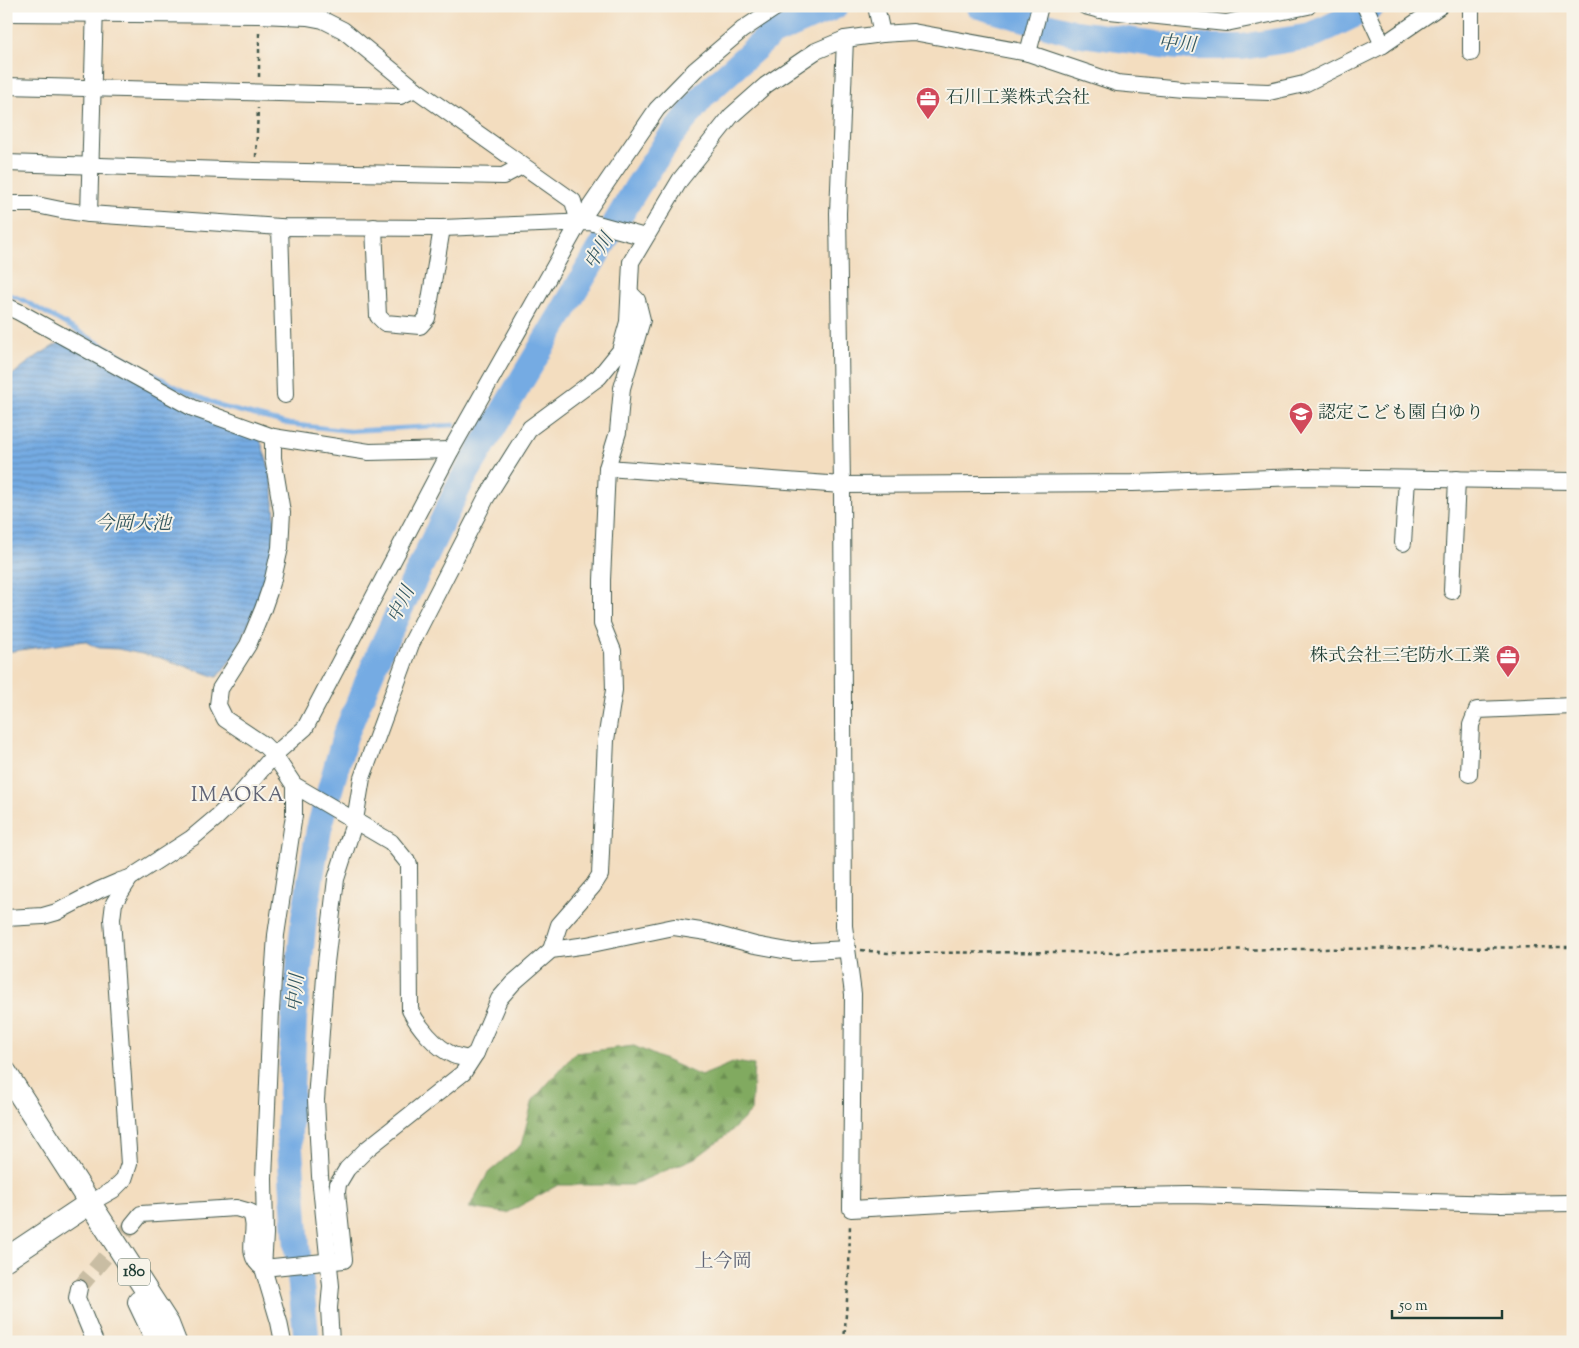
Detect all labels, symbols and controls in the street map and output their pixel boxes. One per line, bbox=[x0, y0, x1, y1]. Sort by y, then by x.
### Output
water label: 中川 bbox=[1157, 30, 1199, 60]
office icon: 石川工業株式会社 bbox=[915, 86, 941, 120]
place label: 石川工業株式会社 bbox=[946, 86, 1090, 112]
water label: 中川 bbox=[579, 227, 622, 275]
school or university icon: 認定こども園 白ゆり bbox=[1288, 401, 1314, 435]
place label: 認定こども園 白ゆり bbox=[1318, 401, 1484, 427]
water label: 今岡大池 bbox=[95, 511, 173, 538]
water label: 中川 bbox=[382, 580, 423, 628]
place label: 株式会社三宅防水工業 bbox=[1310, 644, 1490, 670]
office icon: 株式会社三宅防水工業 bbox=[1495, 644, 1521, 678]
district label: IMAOKA bbox=[191, 782, 285, 811]
water label: 中川 bbox=[282, 971, 312, 1013]
district label: 上今岡 bbox=[694, 1249, 752, 1276]
road number: 180 bbox=[118, 1258, 150, 1286]
scale bar bbox=[1392, 1288, 1502, 1320]
text: 50 m bbox=[1398, 1296, 1428, 1317]

